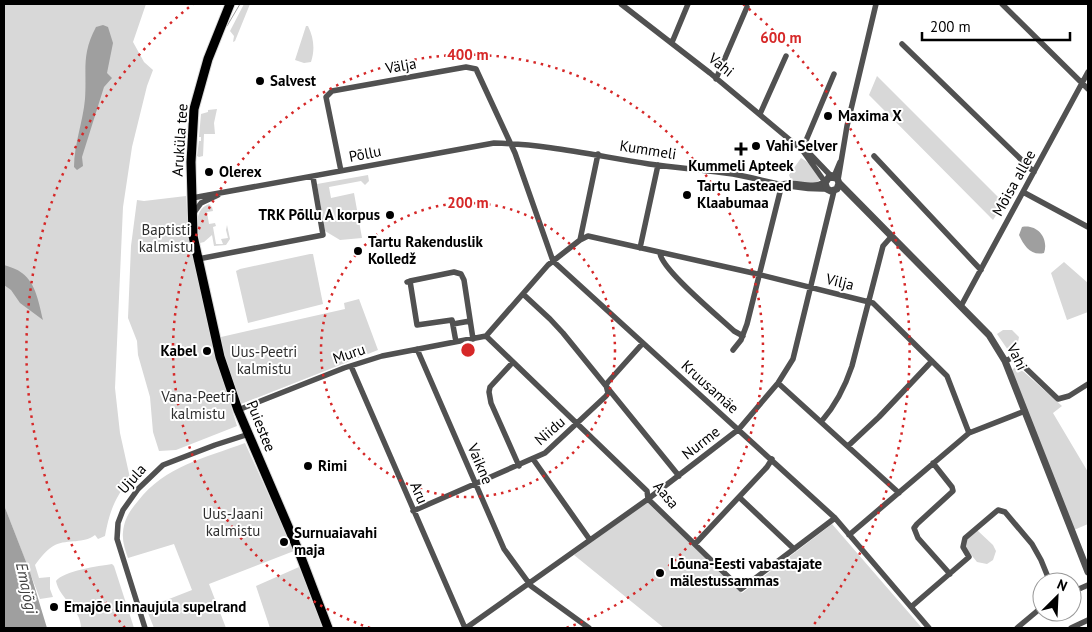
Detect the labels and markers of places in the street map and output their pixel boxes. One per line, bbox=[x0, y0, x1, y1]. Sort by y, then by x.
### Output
place label: Salvest bbox=[270, 71, 317, 90]
marker: Salvest bbox=[254, 75, 266, 87]
place label: Maxima X bbox=[838, 106, 902, 125]
marker: Maxima X bbox=[822, 110, 834, 122]
place label: Vahi Selver bbox=[765, 136, 838, 155]
marker: Vahi Selver bbox=[750, 140, 762, 152]
marker: Kummeli Apteek bbox=[735, 143, 747, 155]
place label: Kummeli Apteek bbox=[688, 156, 794, 175]
place label: Olerex bbox=[219, 162, 262, 181]
marker: Olerex bbox=[203, 166, 215, 178]
place label: Tartu Lasteaed Klaabumaa bbox=[697, 176, 792, 212]
marker: Tartu Lasteaed Klaabumaa bbox=[681, 189, 693, 201]
place label: TRK Põllu A korpus bbox=[258, 205, 380, 224]
marker: TRK Põllu A korpus bbox=[384, 209, 396, 221]
place label: Tartu Rakenduslik Kolledž bbox=[368, 232, 484, 268]
marker: Tartu Rakenduslik Kolledž bbox=[352, 245, 364, 257]
place label: Kabel bbox=[160, 341, 198, 360]
centre of rings bbox=[459, 341, 477, 359]
marker: Kabel bbox=[201, 345, 213, 357]
place label: Rimi bbox=[318, 456, 347, 475]
marker: Rimi bbox=[302, 460, 314, 472]
place label: Surnuaiavahi maja bbox=[294, 523, 377, 559]
marker: Surnuaiavahi maja bbox=[278, 536, 290, 548]
place label: Lõuna-Eesti vabastajate mälestussammas bbox=[670, 554, 823, 590]
marker: Lõuna-Eesti vabastajate mälestussammas bbox=[654, 567, 666, 579]
place label: Emajõe linnaujula supelrand bbox=[64, 597, 246, 616]
marker: Emajõe linnaujula supelrand bbox=[48, 601, 60, 613]

